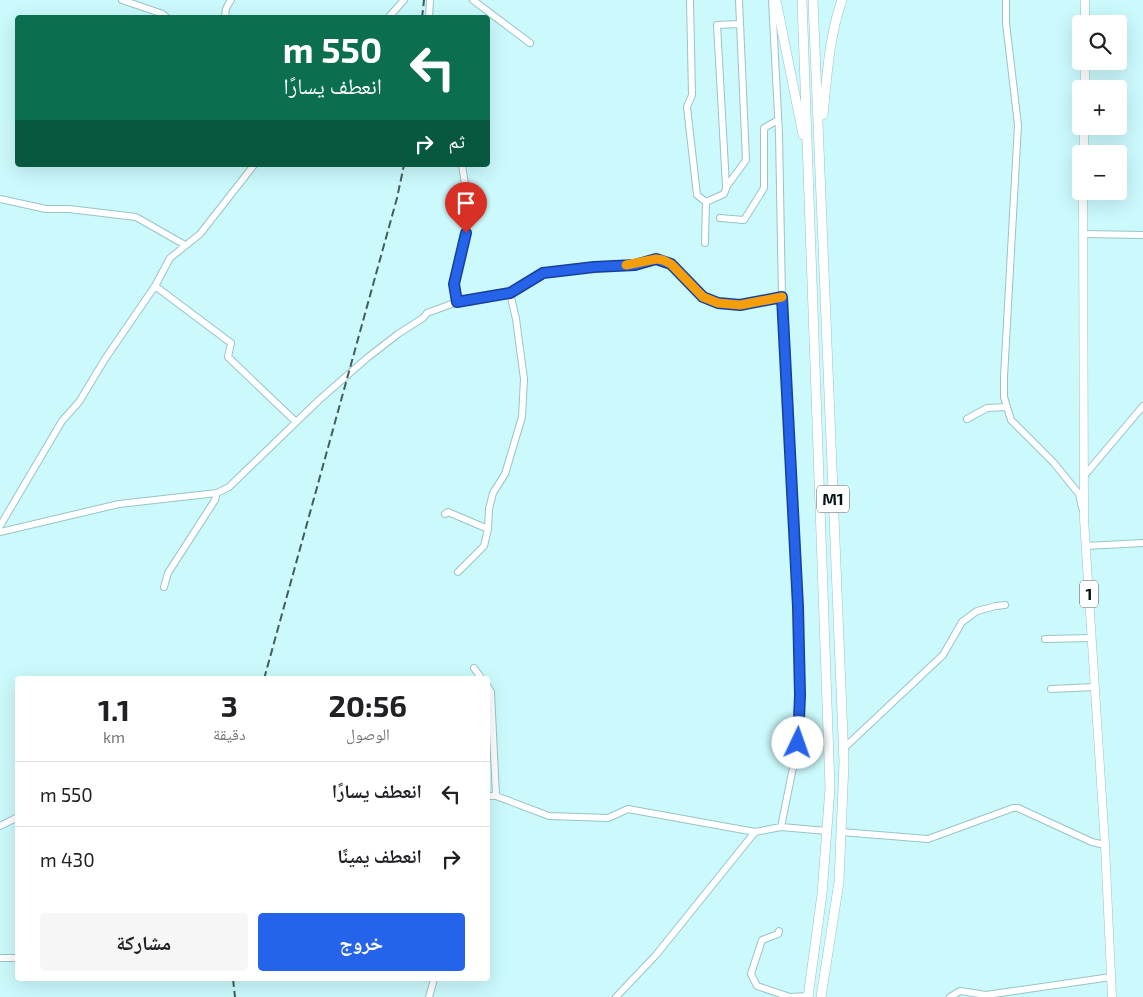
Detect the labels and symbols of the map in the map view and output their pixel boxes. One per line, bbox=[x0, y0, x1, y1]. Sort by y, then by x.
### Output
pin bbox=[445, 182, 487, 233]
road number: M1 bbox=[817, 486, 849, 512]
road number: 1 bbox=[1080, 580, 1098, 608]
position arrow bbox=[771, 716, 823, 768]

